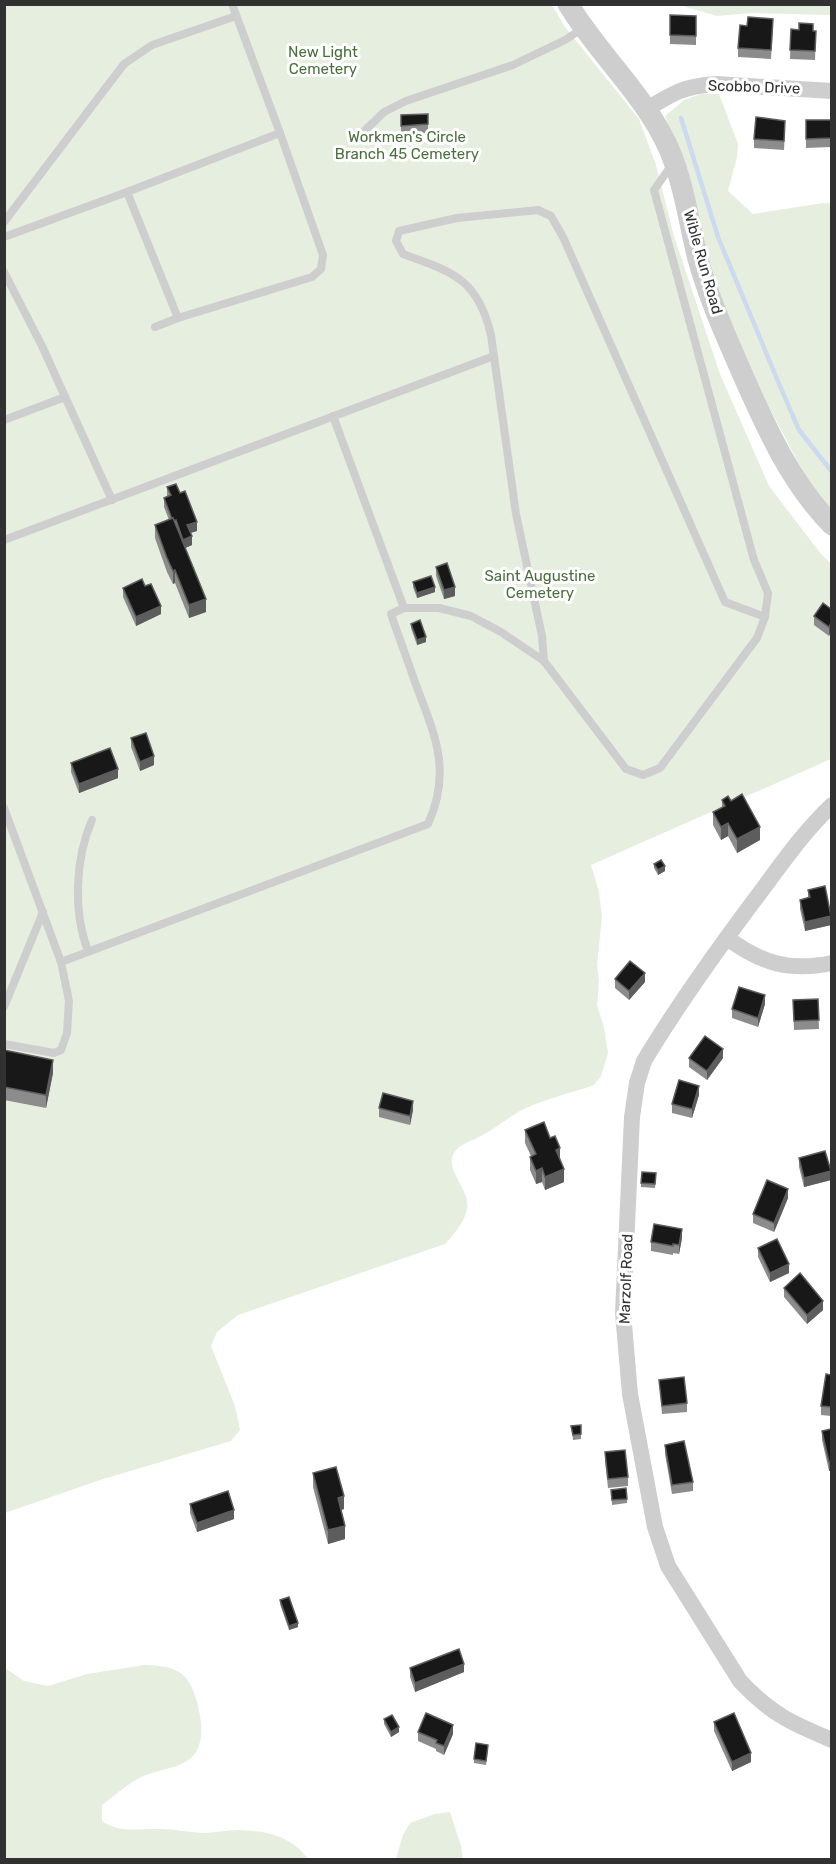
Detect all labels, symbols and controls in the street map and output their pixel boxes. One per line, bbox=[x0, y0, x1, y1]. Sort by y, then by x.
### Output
park label: New Light Cemetery bbox=[288, 43, 358, 78]
street label: Scobbo Drive bbox=[707, 76, 801, 98]
park label: Workmen's Circle Branch 45 Cemetery bbox=[335, 128, 479, 163]
street label: Wible Run Road bbox=[680, 208, 726, 316]
park label: Saint Augustine Cemetery bbox=[485, 567, 595, 602]
street label: Marzolf Road bbox=[615, 1234, 637, 1324]

